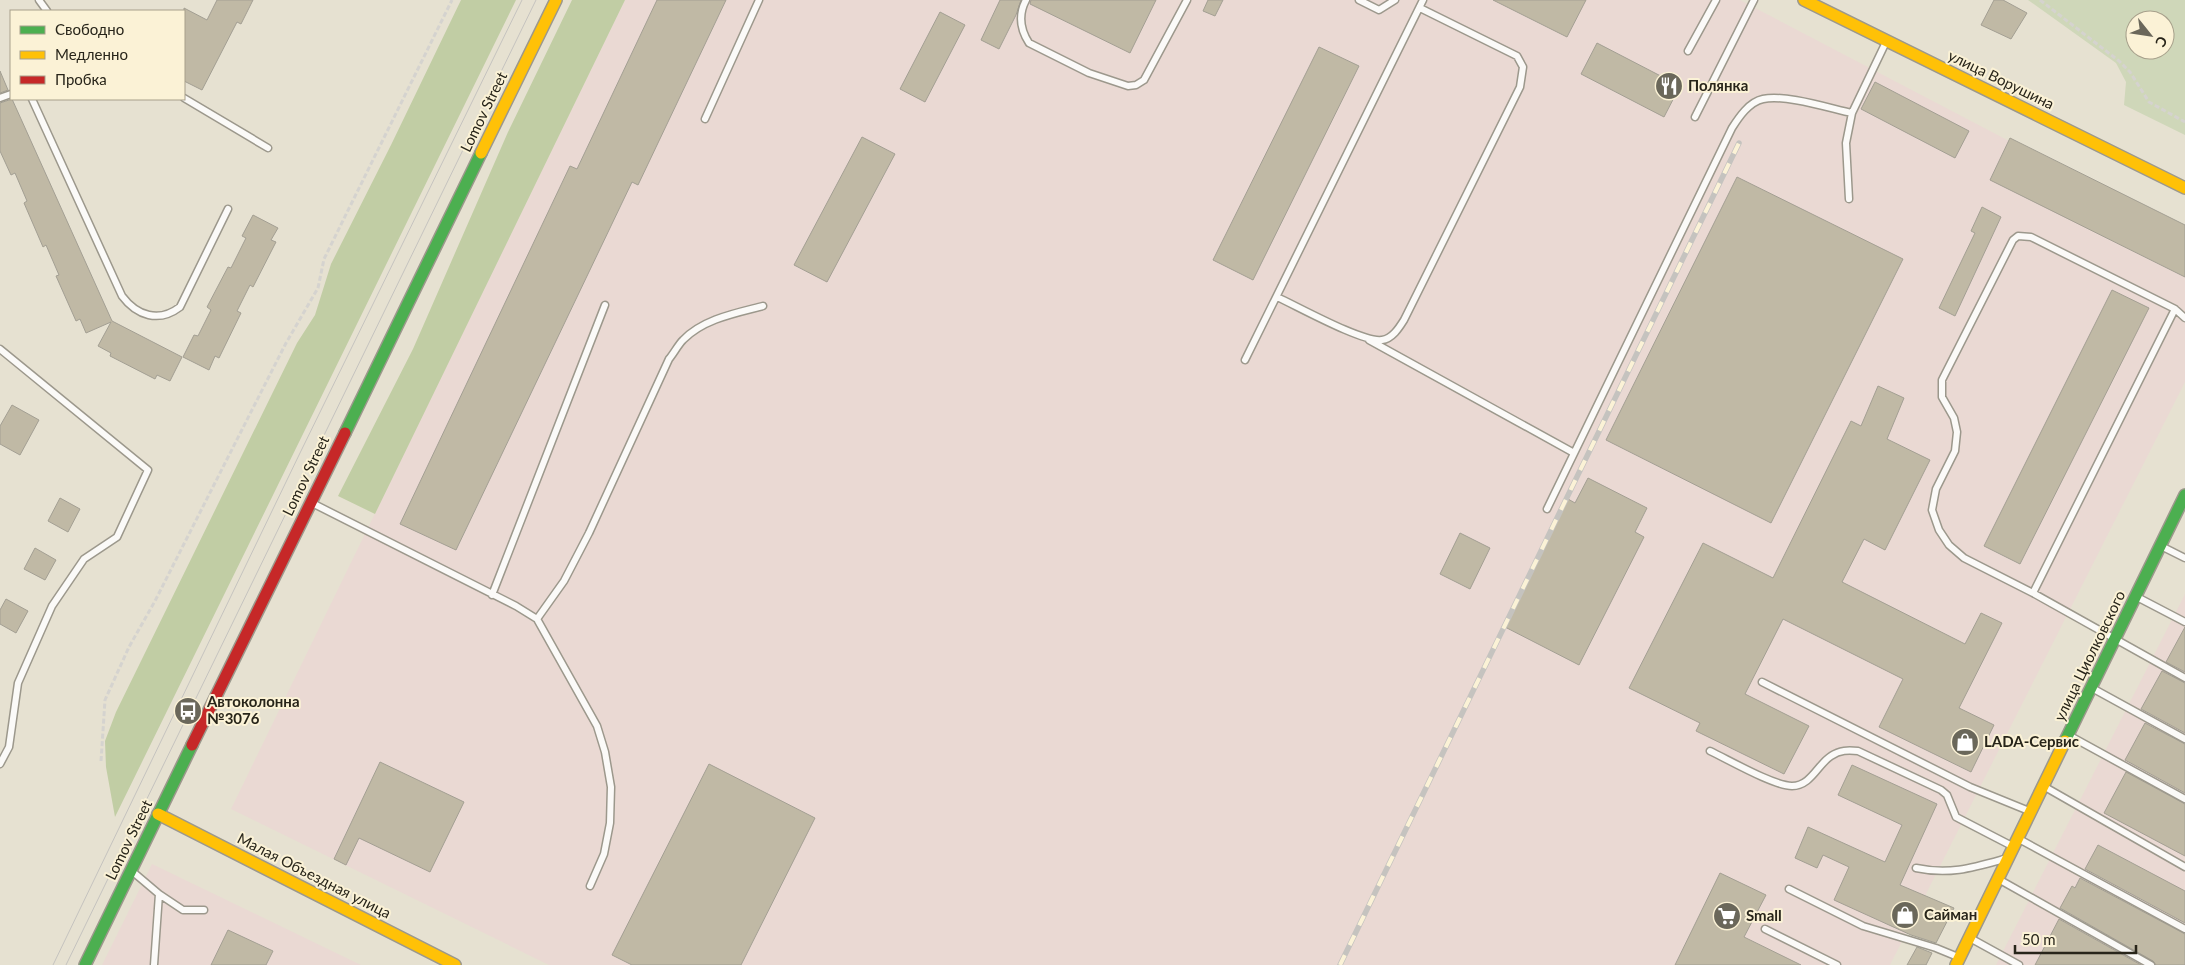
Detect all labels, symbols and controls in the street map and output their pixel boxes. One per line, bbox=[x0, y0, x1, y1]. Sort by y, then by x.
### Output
legend bbox=[10, 10, 185, 100]
north arrow bbox=[2125, 10, 2175, 60]
text: Свободно bbox=[55, 20, 124, 38]
text: С bbox=[2152, 33, 2171, 51]
text: Медленно bbox=[55, 45, 128, 63]
street label: улица Ворушина bbox=[1945, 46, 2057, 113]
street label: Lomov Street bbox=[456, 68, 511, 155]
text: Пробка bbox=[55, 70, 107, 88]
restaurant icon: Полянка bbox=[1654, 71, 1684, 101]
place label: Полянка bbox=[1688, 76, 1748, 94]
street label: Lomov Street bbox=[278, 432, 333, 519]
street label: улица Циолковского bbox=[2050, 587, 2129, 724]
place label: Автоколонна №3076 bbox=[206, 692, 300, 727]
bus stop icon: Автоколонна №3076 bbox=[173, 696, 203, 726]
shop icon: LADA-Сервис bbox=[1950, 727, 1980, 757]
place label: LADA-Сервис bbox=[1984, 732, 2079, 750]
street label: Lomov Street bbox=[101, 796, 156, 883]
street label: Малая Объездная улица bbox=[235, 829, 394, 922]
shop icon: Сайман bbox=[1890, 900, 1920, 930]
supermarket icon: Small bbox=[1712, 901, 1742, 931]
place label: Сайман bbox=[1924, 905, 1977, 923]
place label: Small bbox=[1746, 906, 1782, 924]
scale bar bbox=[2015, 922, 2136, 954]
text: 50 m bbox=[2022, 930, 2056, 948]

